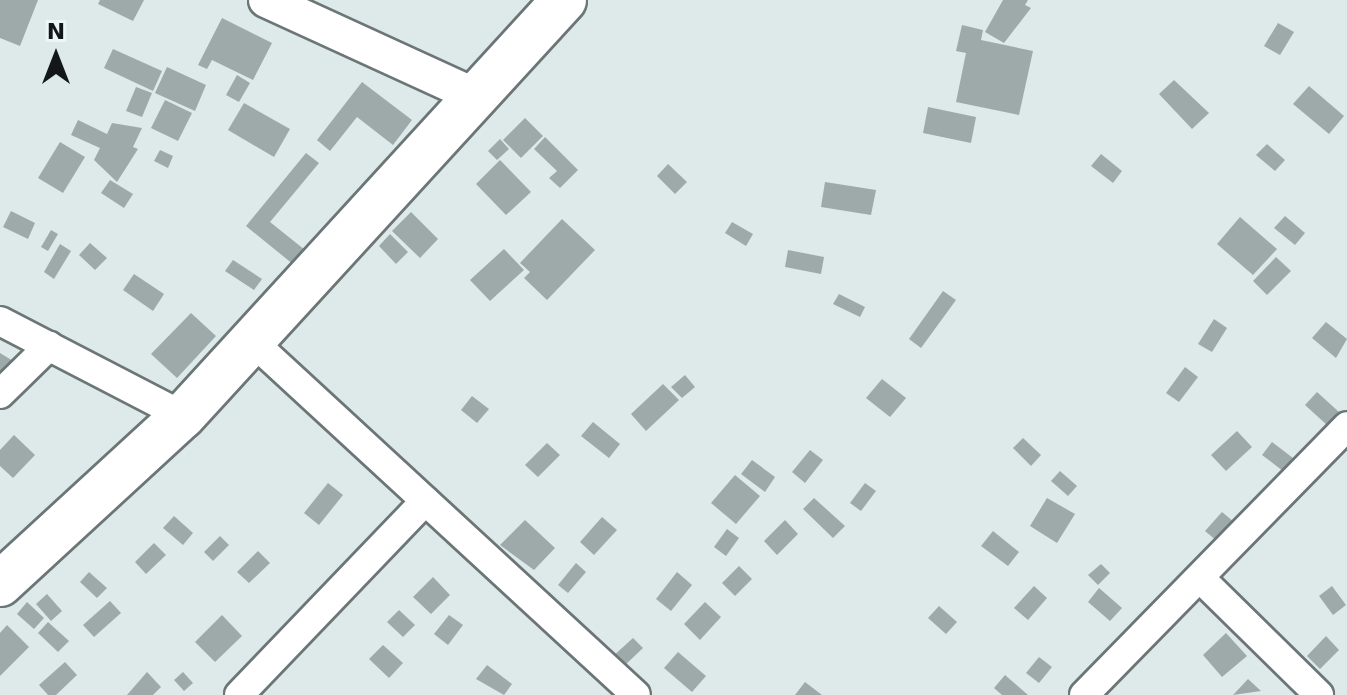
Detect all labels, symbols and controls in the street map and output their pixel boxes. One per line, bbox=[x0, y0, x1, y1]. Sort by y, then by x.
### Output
north arrow bbox=[16, 16, 96, 96]
text: N bbox=[47, 19, 65, 44]

